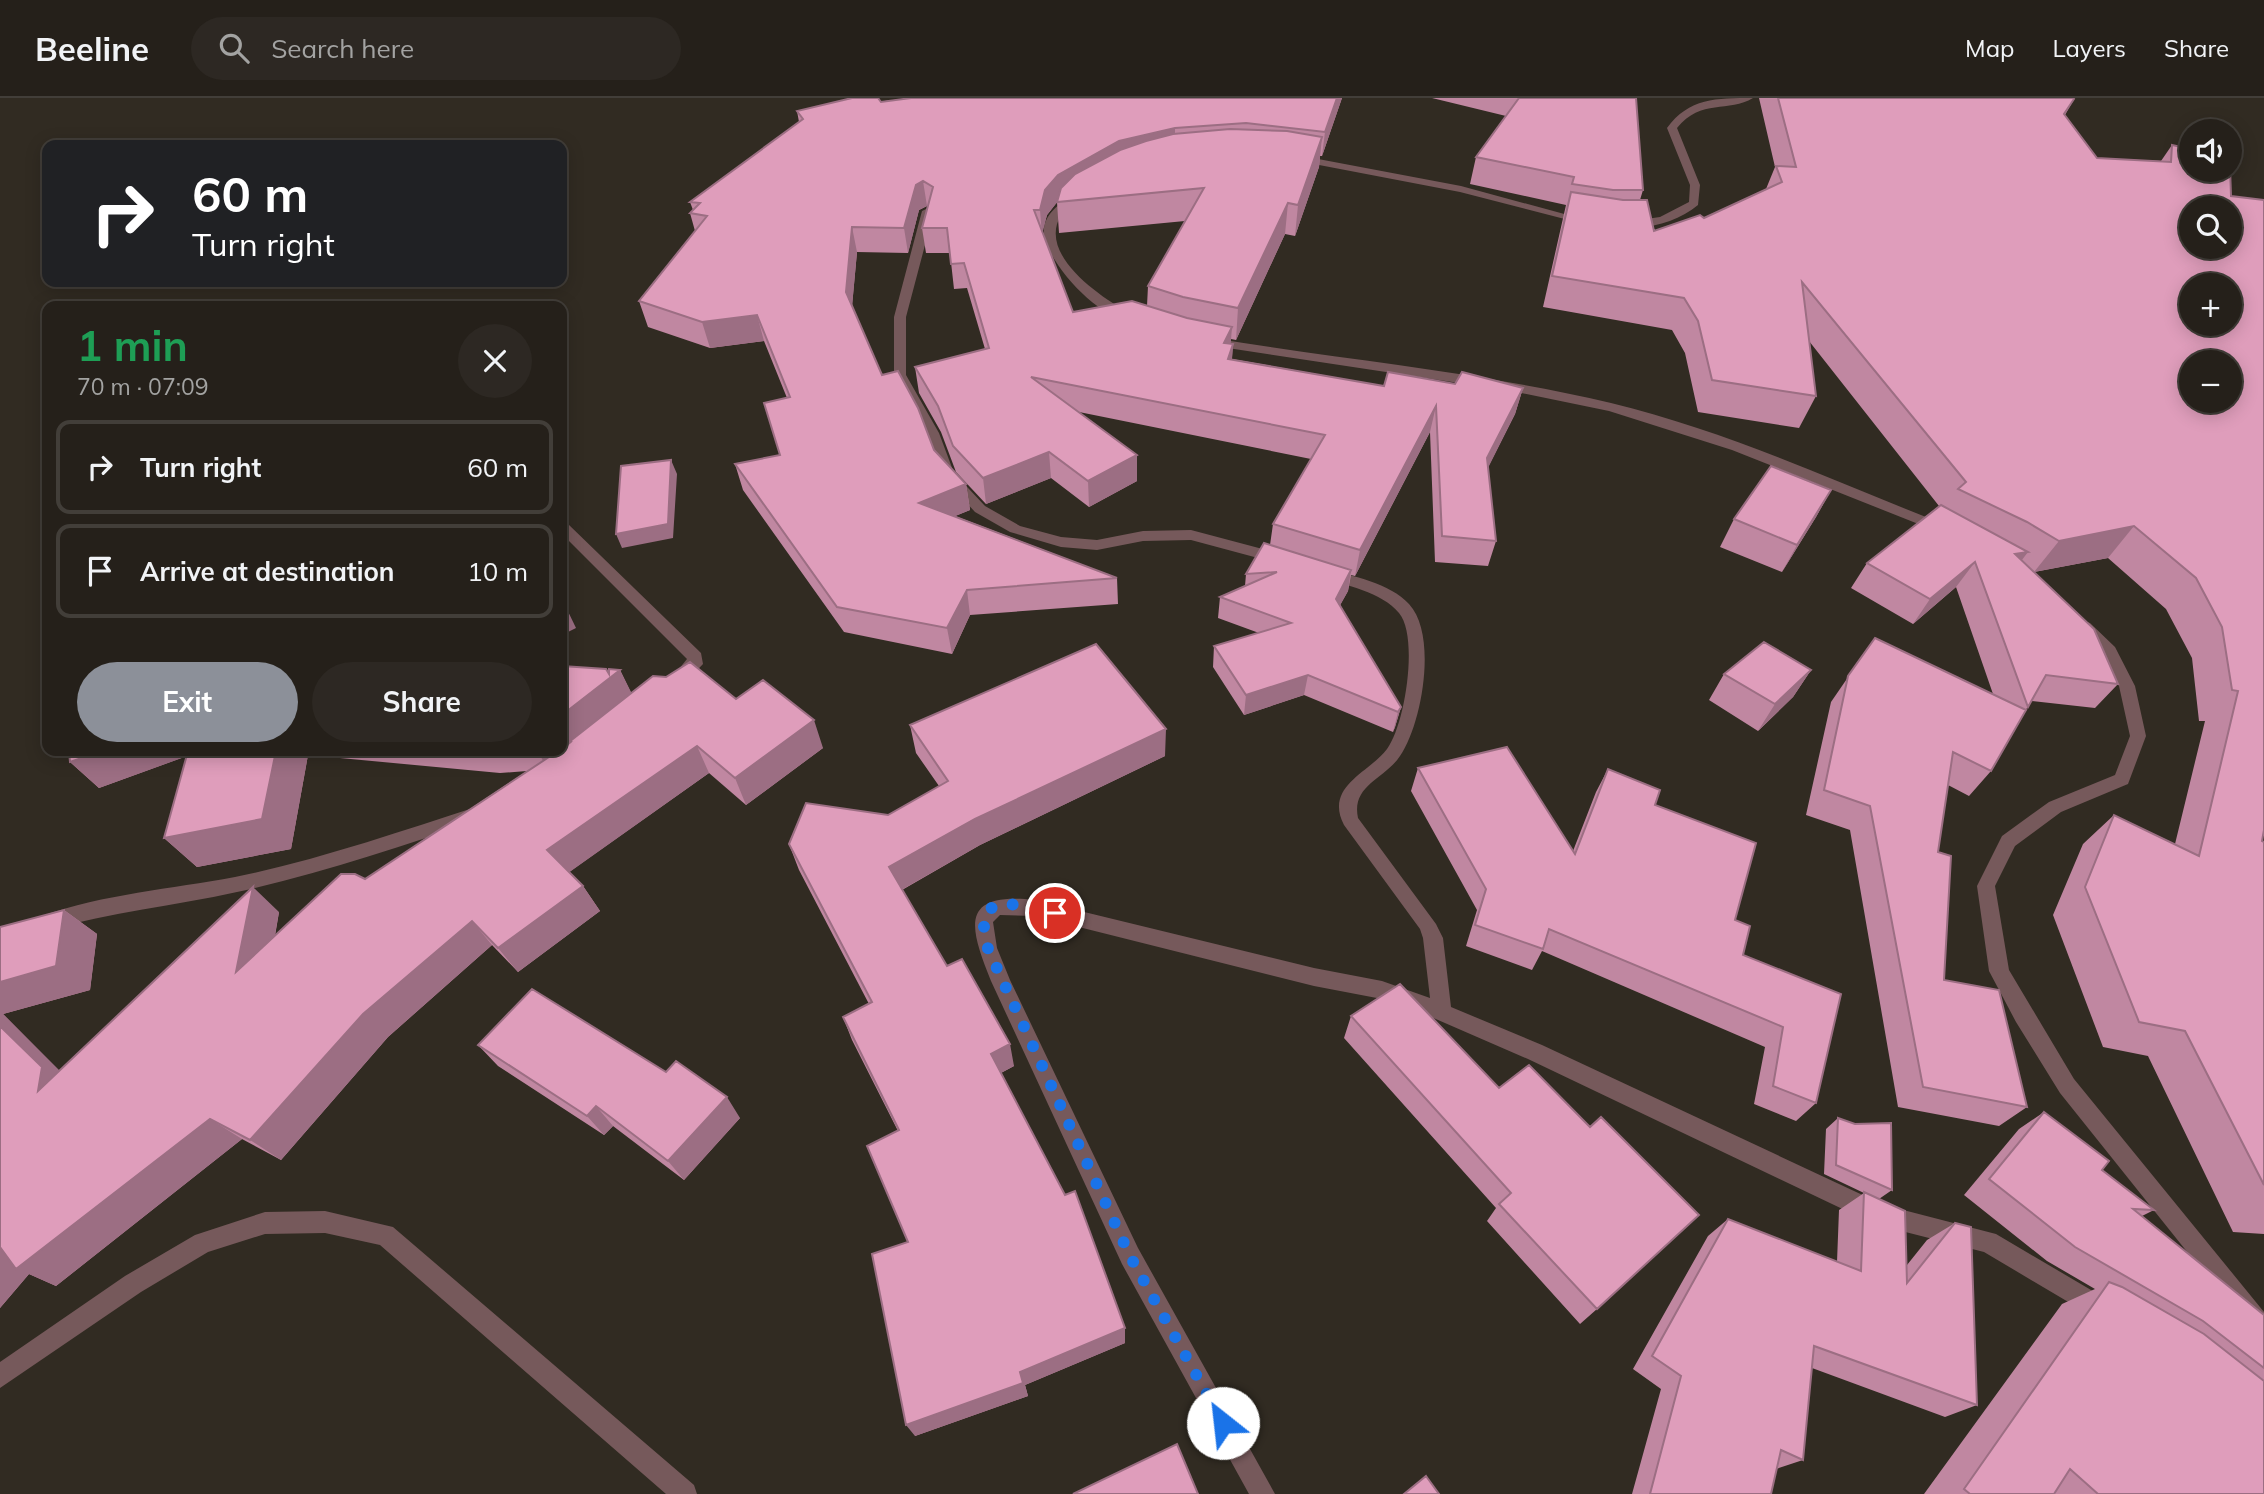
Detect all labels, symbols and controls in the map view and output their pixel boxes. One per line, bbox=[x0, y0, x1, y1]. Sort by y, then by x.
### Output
search box bbox=[191, 17, 681, 80]
text: Beeline bbox=[35, 28, 149, 69]
icon: search bbox=[215, 29, 253, 67]
text: Search here bbox=[271, 32, 414, 65]
text: Map bbox=[1965, 33, 2014, 63]
text: Layers bbox=[2052, 33, 2126, 63]
text: Share bbox=[2164, 33, 2229, 63]
map controls bbox=[2179, 119, 2242, 413]
button: sound bbox=[2179, 119, 2242, 182]
text: 60 m bbox=[192, 163, 308, 224]
icon: right bbox=[77, 168, 168, 259]
button: search bbox=[2179, 196, 2242, 259]
text: Turn right bbox=[192, 224, 335, 264]
button: + bbox=[2179, 273, 2242, 336]
text: 1 min bbox=[77, 319, 188, 372]
button: close bbox=[458, 324, 532, 398]
button: − bbox=[2179, 350, 2242, 413]
text: 70 m · 07:09 bbox=[77, 372, 209, 401]
icon: right bbox=[81, 448, 119, 486]
text: Turn right bbox=[140, 451, 261, 484]
text: 60 m bbox=[467, 451, 528, 484]
icon: arrive bbox=[81, 552, 119, 590]
text: Arrive at destination bbox=[140, 555, 395, 588]
text: 10 m bbox=[467, 555, 528, 588]
button: Exit bbox=[77, 662, 298, 742]
button: Share bbox=[312, 662, 532, 742]
pin bbox=[1025, 883, 1085, 943]
icon: arrive bbox=[1036, 894, 1074, 932]
position arrow bbox=[1186, 1386, 1260, 1460]

